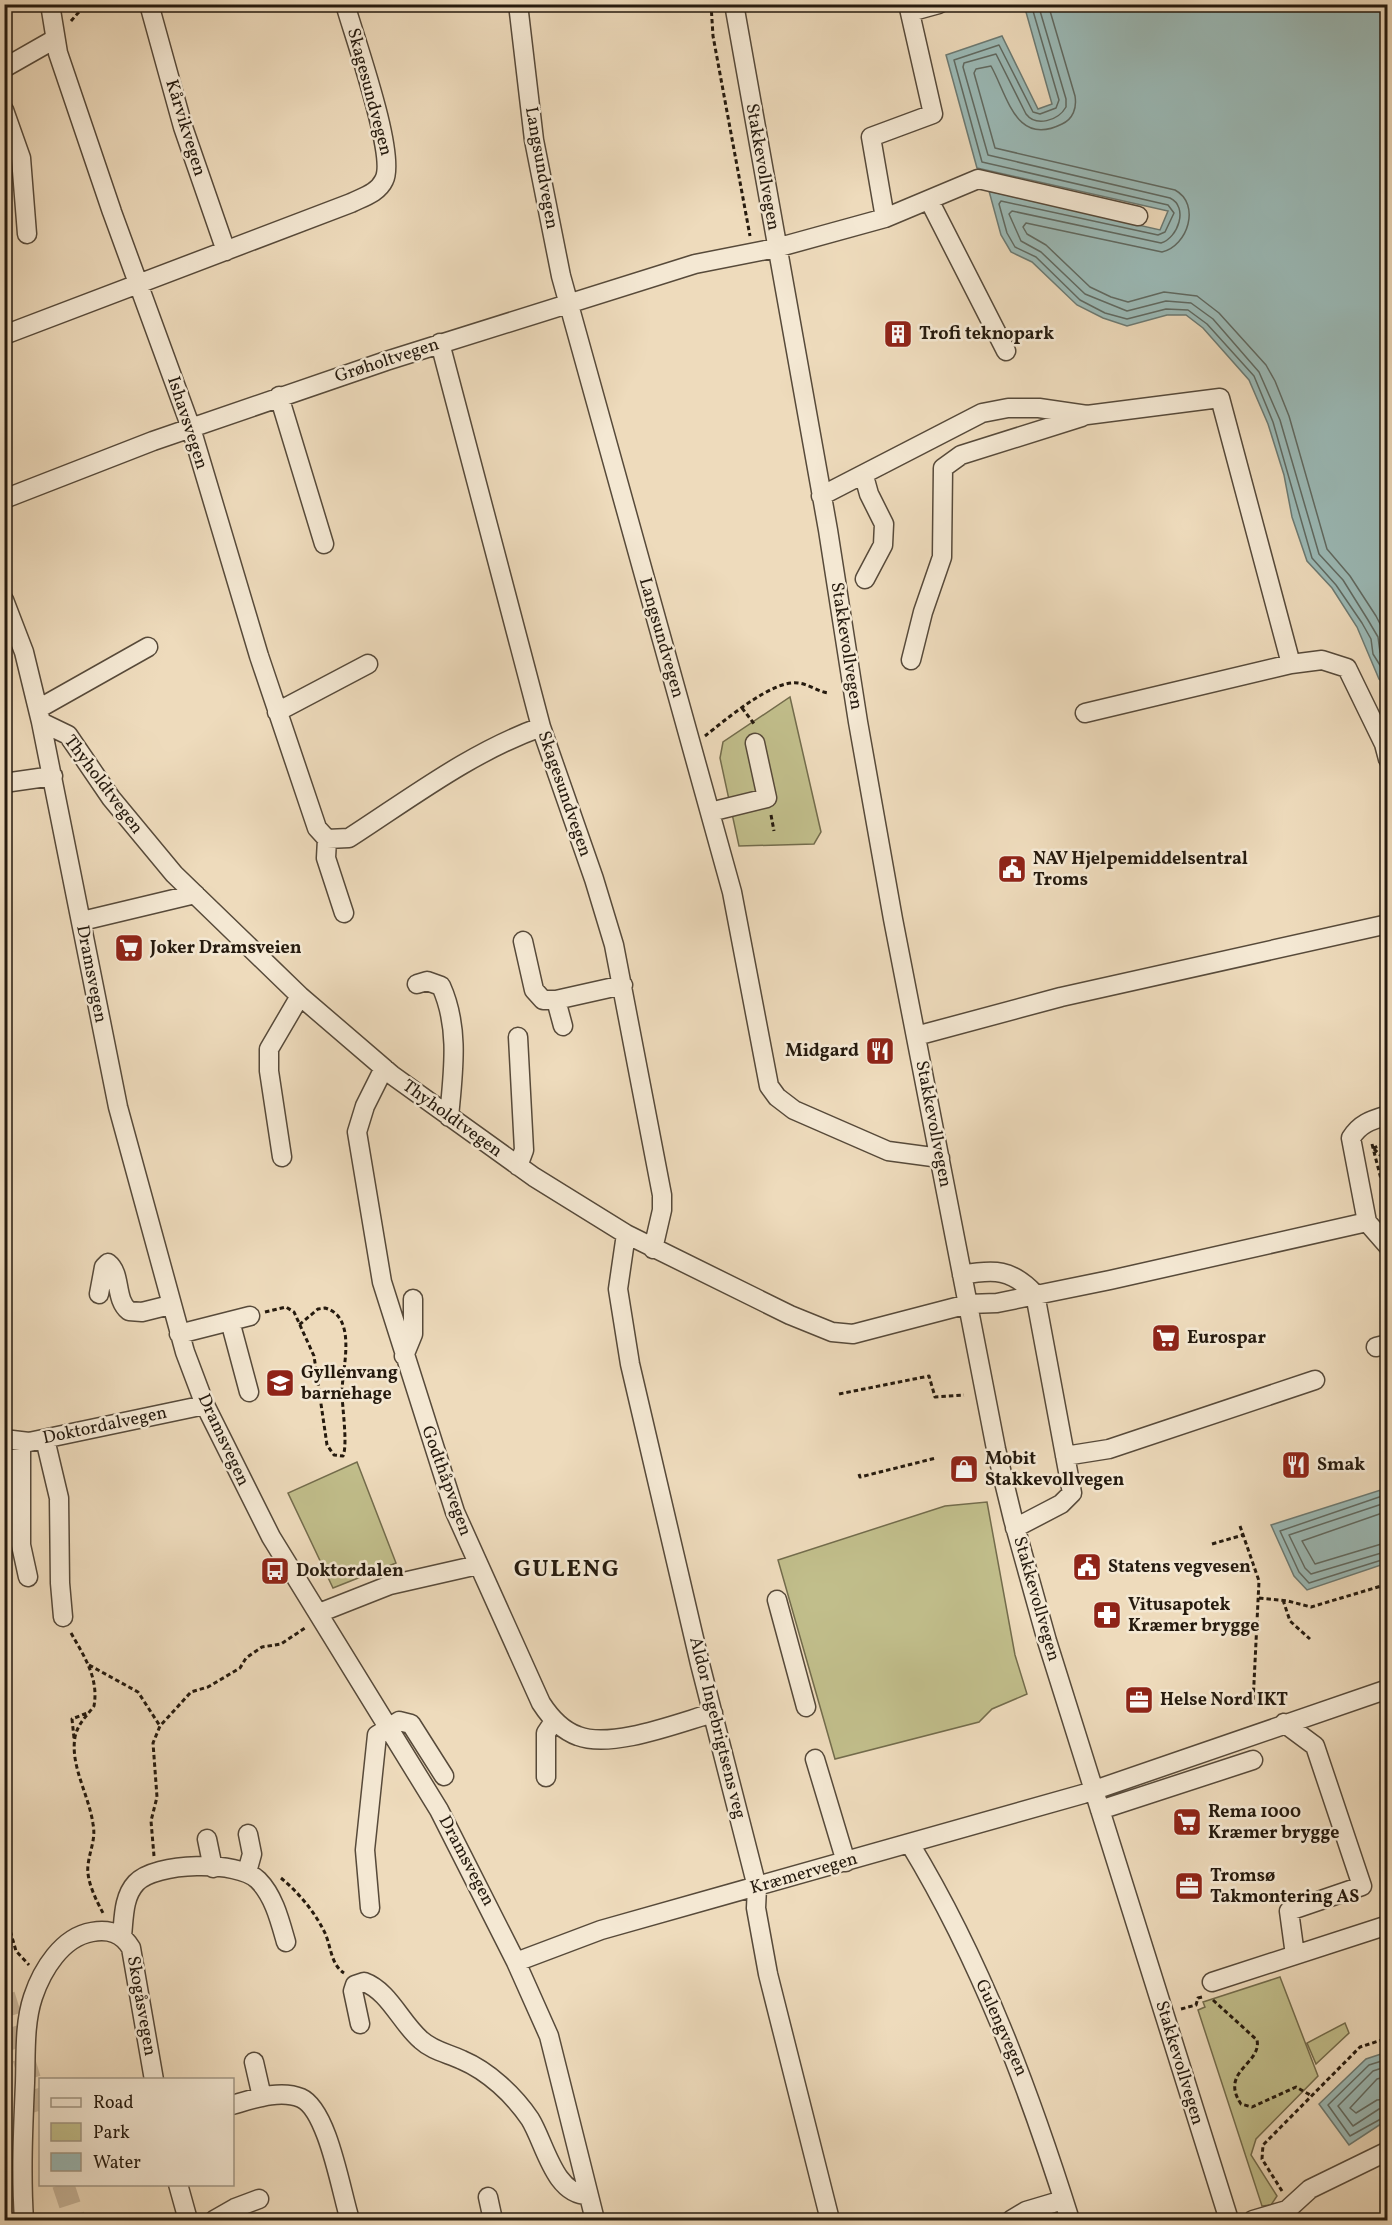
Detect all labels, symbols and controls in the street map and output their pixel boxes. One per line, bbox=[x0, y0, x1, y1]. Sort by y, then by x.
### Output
street label: Skagesundvegen bbox=[340, 25, 398, 159]
street label: Kårvikvegen bbox=[158, 77, 212, 180]
street label: Stakkevollvegen bbox=[739, 101, 786, 233]
street label: Langsundvegen bbox=[518, 105, 564, 232]
building icon: Trofi teknopark bbox=[882, 318, 914, 350]
place label: Trofi teknopark bbox=[919, 322, 1054, 347]
street label: Grøholtvegen bbox=[332, 332, 443, 390]
street label: Ishavsvegen bbox=[160, 373, 214, 473]
street label: Langsundvegen bbox=[632, 575, 690, 701]
street label: Stakkevollvegen bbox=[824, 580, 868, 712]
street label: Skagesundvegen bbox=[531, 728, 597, 860]
street label: Thyholdtvegen bbox=[57, 730, 149, 840]
place label: NAV Hjelpemiddelsentral Troms bbox=[1033, 847, 1248, 893]
public building icon: NAV Hjelpemiddelsentral Troms bbox=[996, 853, 1028, 885]
street label: Dramsvegen bbox=[69, 923, 113, 1025]
supermarket icon: Joker Dramsveien bbox=[113, 932, 145, 964]
place label: Joker Dramsveien bbox=[149, 936, 302, 961]
restaurant icon: Midgard bbox=[864, 1035, 896, 1067]
place label: Midgard bbox=[785, 1039, 859, 1064]
street label: Stakkevollvegen bbox=[908, 1058, 958, 1190]
street label: Thyholdtvegen bbox=[397, 1074, 507, 1164]
supermarket icon: Eurospar bbox=[1150, 1322, 1182, 1354]
place label: Eurospar bbox=[1187, 1326, 1266, 1351]
place label: Gyllenvang barnehage bbox=[301, 1361, 398, 1407]
school or university icon: Gyllenvang barnehage bbox=[264, 1367, 296, 1399]
street label: Dramsvegen bbox=[191, 1390, 255, 1490]
street label: Doktordalvegen bbox=[41, 1401, 170, 1451]
street label: Godthåpvegen bbox=[415, 1423, 478, 1540]
place label: Mobit Stakkevollvegen bbox=[985, 1447, 1124, 1493]
restaurant icon: Smak bbox=[1280, 1449, 1312, 1481]
shop icon: Mobit Stakkevollvegen bbox=[948, 1453, 980, 1485]
place label: Smak bbox=[1317, 1453, 1365, 1478]
street label: Stakkevollvegen bbox=[1006, 1534, 1066, 1665]
public building icon: Statens vegvesen bbox=[1071, 1551, 1103, 1583]
district label: GULENG bbox=[514, 1553, 620, 1587]
bus stop icon: Doktordalen bbox=[259, 1555, 291, 1587]
place label: Statens vegvesen bbox=[1108, 1555, 1251, 1580]
place label: Doktordalen bbox=[296, 1559, 404, 1584]
place label: Vitusapotek Kræmer brygge bbox=[1128, 1593, 1259, 1639]
pharmacy icon: Vitusapotek Kræmer brygge bbox=[1091, 1599, 1123, 1631]
street label: Aldor Ingebrigtsens veg bbox=[682, 1634, 752, 1822]
office icon: Helse Nord IKT bbox=[1123, 1684, 1155, 1716]
place label: Helse Nord IKT bbox=[1160, 1688, 1288, 1713]
place label: Rema 1000 Kræmer brygge bbox=[1208, 1800, 1339, 1846]
supermarket icon: Rema 1000 Kræmer brygge bbox=[1171, 1806, 1203, 1838]
street label: Dramsvegen bbox=[432, 1811, 500, 1911]
street label: Kræmervegen bbox=[747, 1847, 861, 1901]
place label: Tromsø Takmontering AS bbox=[1210, 1864, 1359, 1910]
office icon: Tromsø Takmontering AS bbox=[1173, 1870, 1205, 1902]
street label: Skogåsvegen bbox=[120, 1954, 162, 2058]
street label: Gulengvegen bbox=[969, 1976, 1034, 2081]
street label: Stakkevollvegen bbox=[1148, 1998, 1210, 2128]
legend bbox=[39, 2078, 234, 2186]
text: Road bbox=[93, 2091, 134, 2116]
text: Park bbox=[93, 2121, 130, 2146]
text: Water bbox=[93, 2151, 141, 2176]

